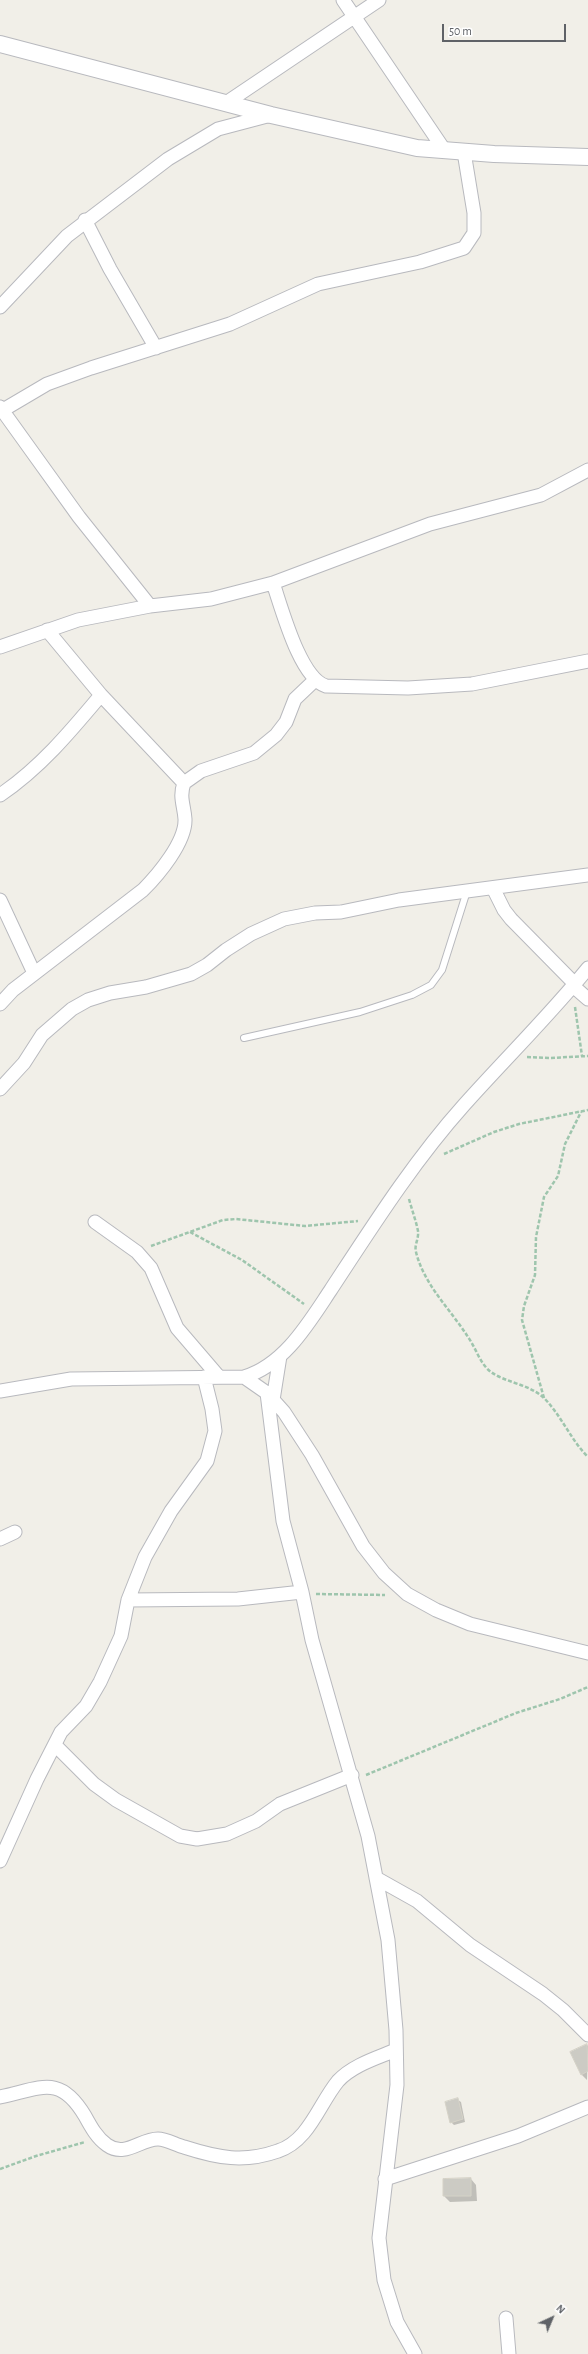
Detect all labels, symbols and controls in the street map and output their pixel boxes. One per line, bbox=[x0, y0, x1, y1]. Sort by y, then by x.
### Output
scale bar bbox=[444, 16, 568, 42]
text: 50 m bbox=[449, 25, 472, 37]
north arrow bbox=[532, 2298, 572, 2338]
text: N bbox=[554, 2302, 567, 2316]

